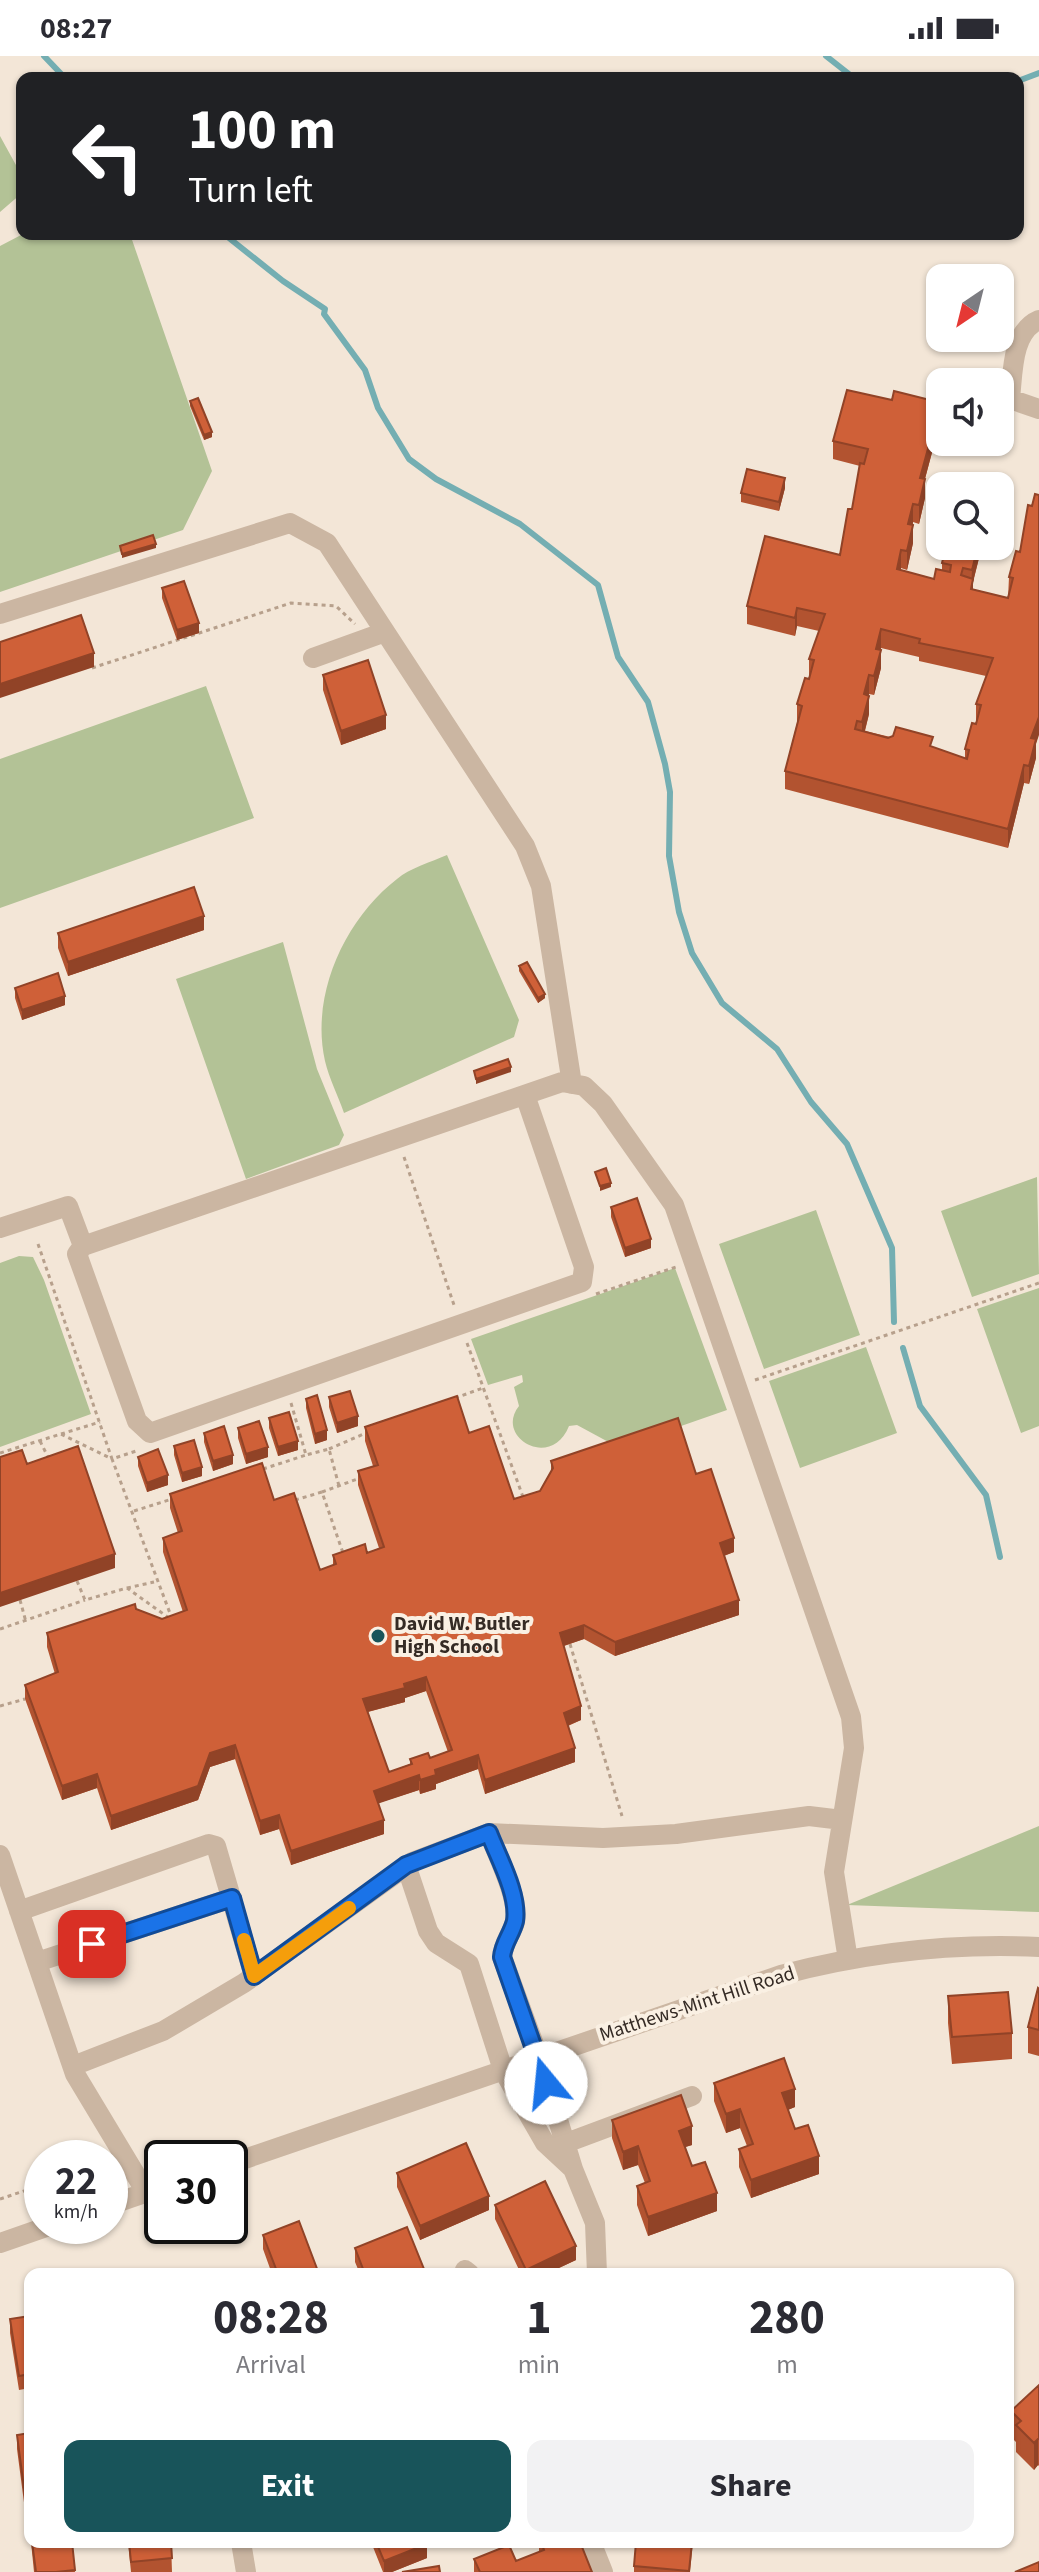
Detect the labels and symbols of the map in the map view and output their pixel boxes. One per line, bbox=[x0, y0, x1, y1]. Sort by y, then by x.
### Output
north arrow bbox=[926, 264, 1014, 352]
place label: David W. Butler High School bbox=[394, 1610, 529, 1661]
marker: David W. Butler High School bbox=[369, 1627, 387, 1645]
pin bbox=[58, 1910, 126, 1978]
street label: Matthews-Mint Hill Road bbox=[596, 1959, 798, 2049]
position arrow bbox=[504, 2041, 588, 2125]
speed limit sign: 30 bbox=[144, 2140, 248, 2244]

